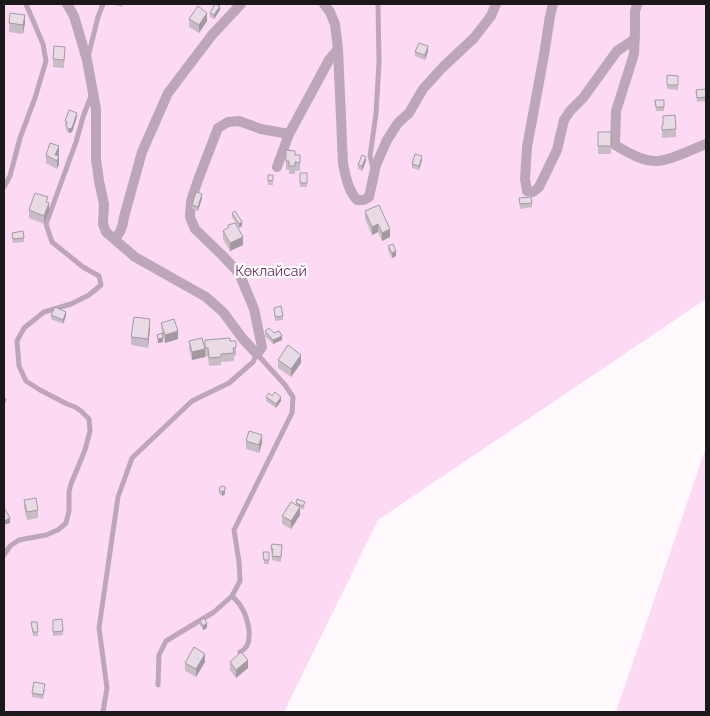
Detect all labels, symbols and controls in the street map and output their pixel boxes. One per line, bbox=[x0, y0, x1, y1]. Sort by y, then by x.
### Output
park label: Көклайсай bbox=[235, 263, 307, 279]

